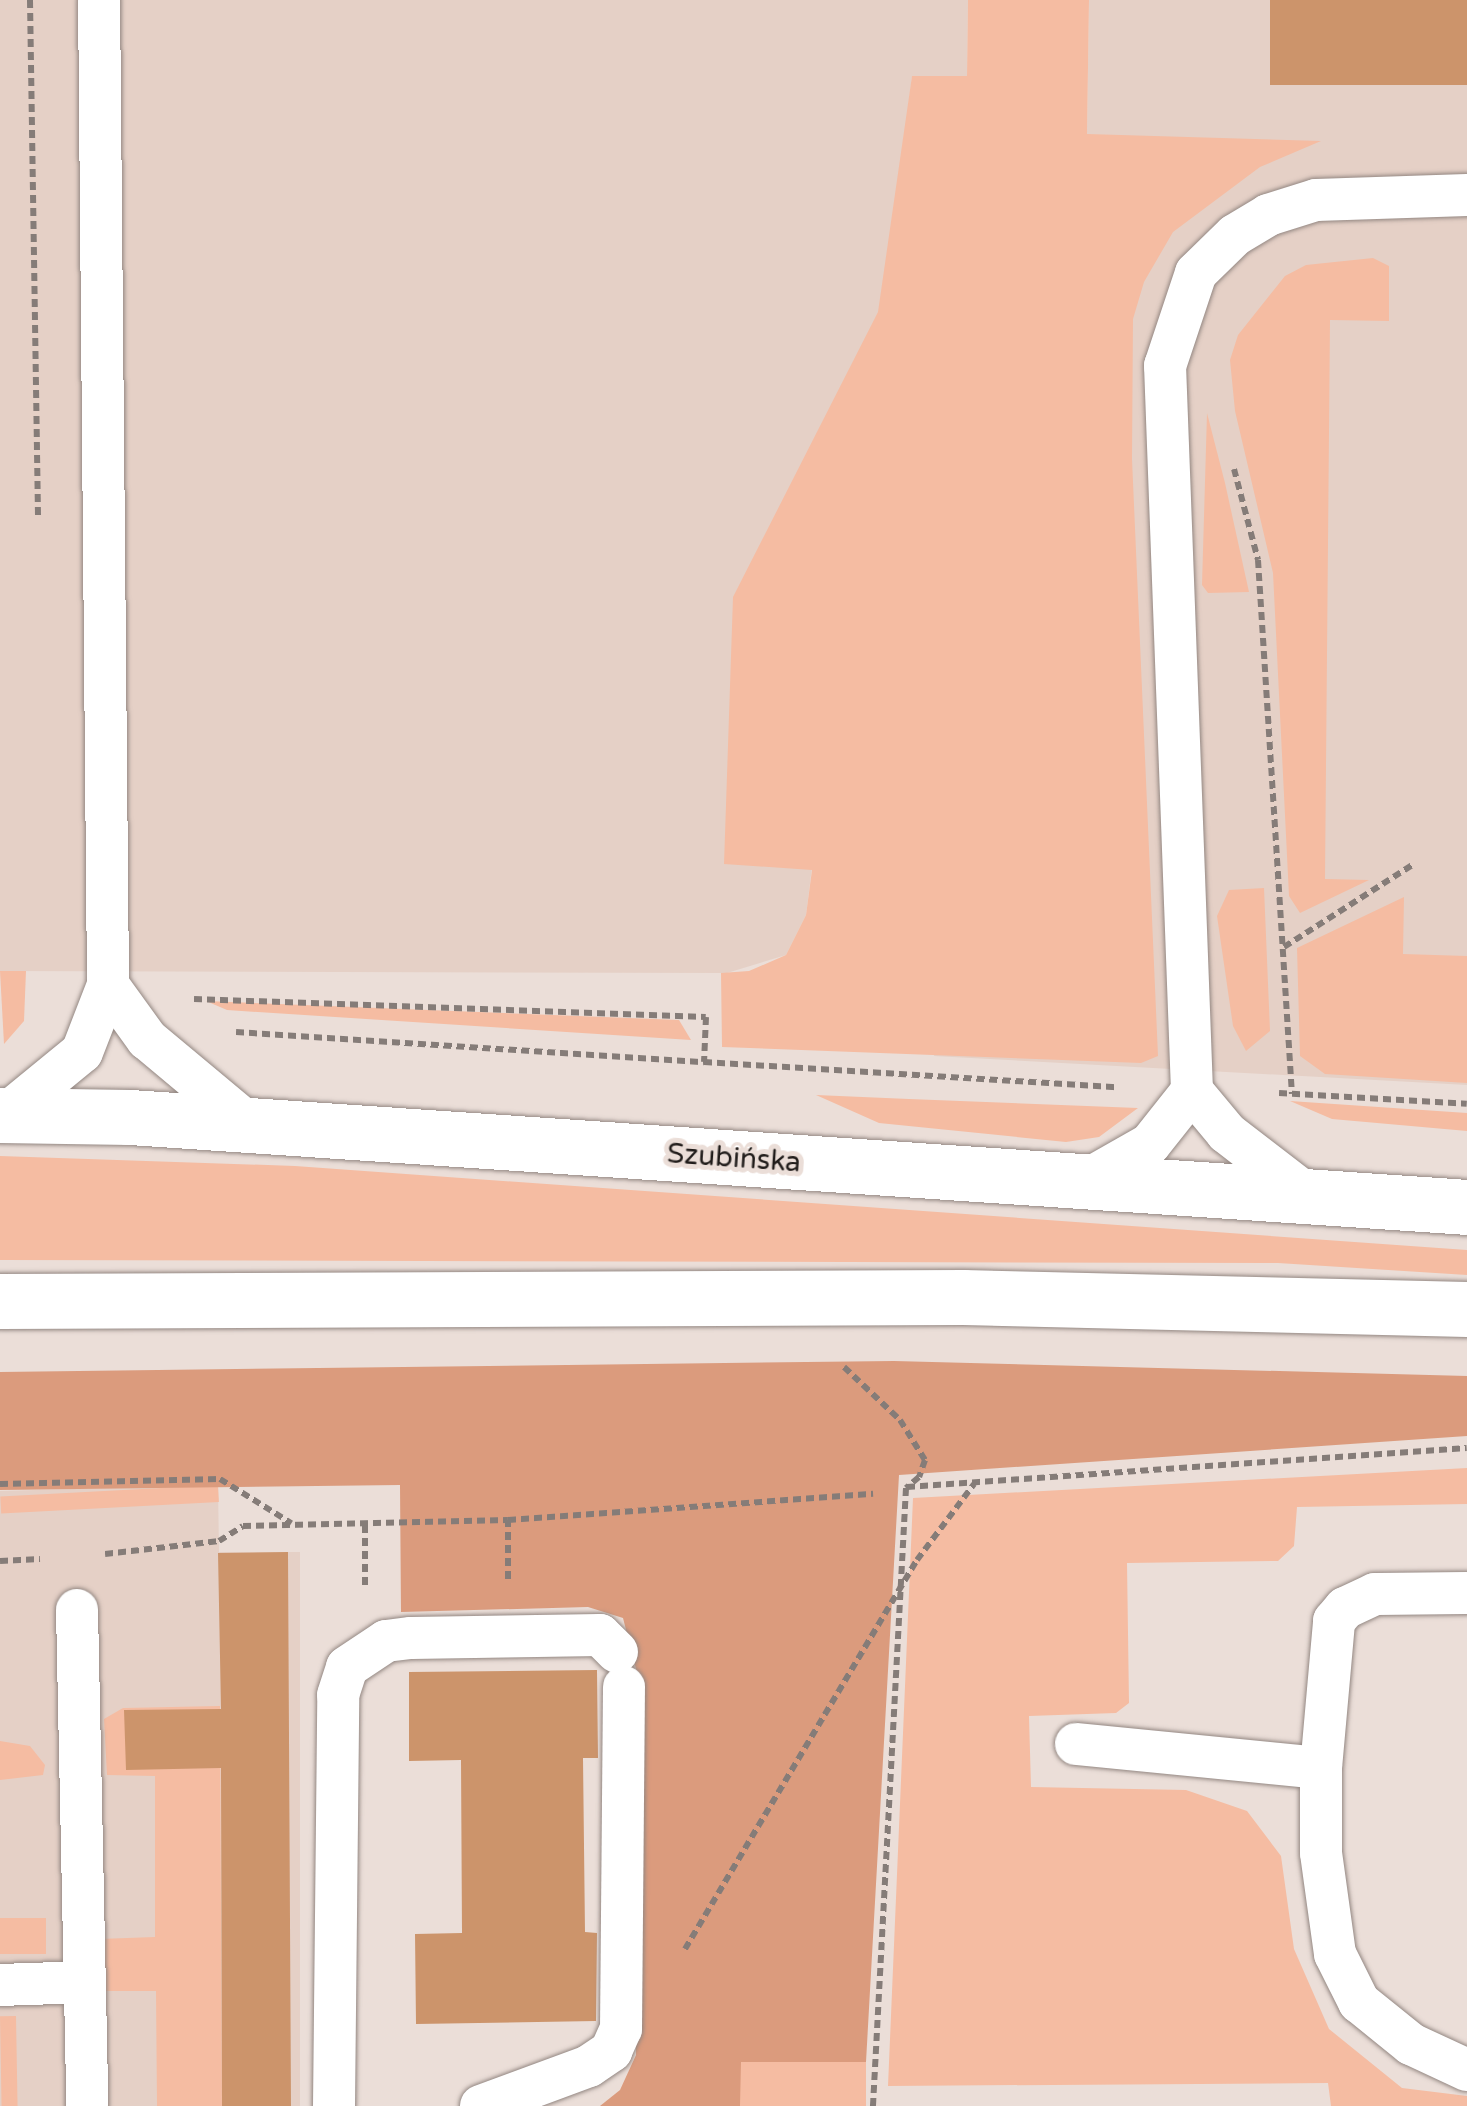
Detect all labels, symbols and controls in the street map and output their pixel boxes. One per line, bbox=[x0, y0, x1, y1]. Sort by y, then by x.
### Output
street label: Szubińska bbox=[666, 1137, 802, 1179]

